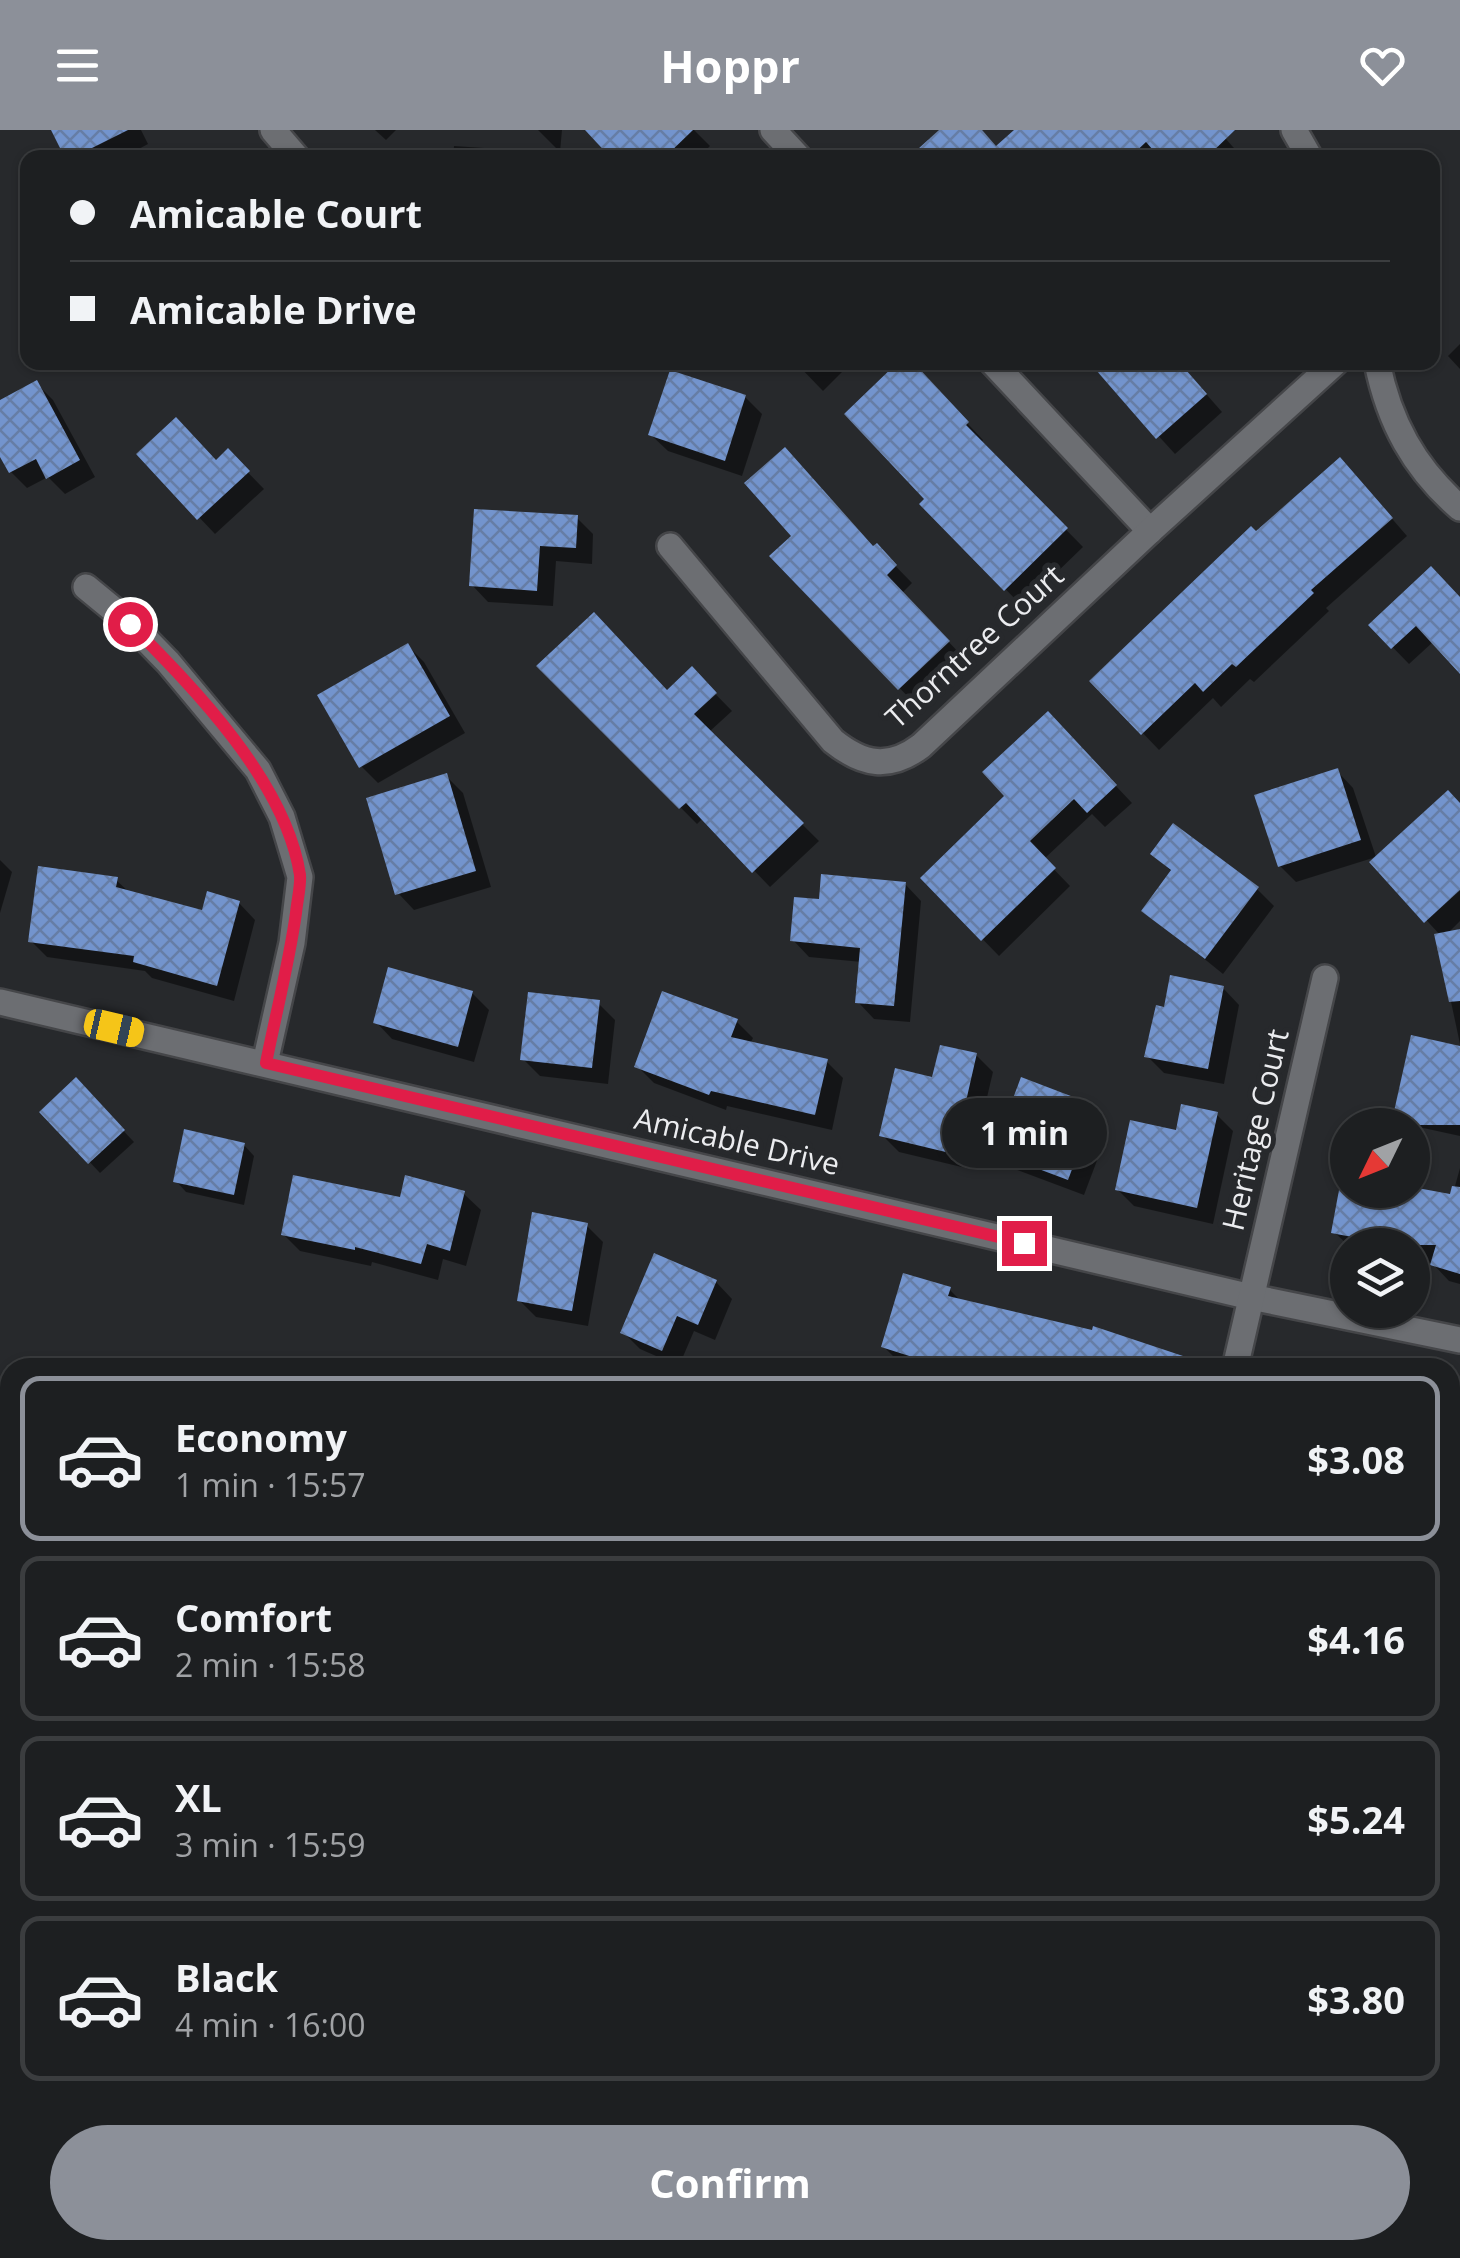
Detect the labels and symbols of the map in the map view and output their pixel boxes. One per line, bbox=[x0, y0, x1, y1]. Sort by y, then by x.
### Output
street label: Thorntree Court bbox=[876, 555, 1072, 737]
route start bbox=[108, 602, 153, 647]
car bbox=[81, 1007, 147, 1049]
street label: Heritage Court bbox=[1211, 1025, 1298, 1234]
street label: Amicable Drive bbox=[631, 1097, 844, 1184]
callout: 1 min bbox=[942, 1098, 1106, 1168]
north arrow bbox=[1330, 1108, 1430, 1208]
route end bbox=[1002, 1221, 1047, 1266]

